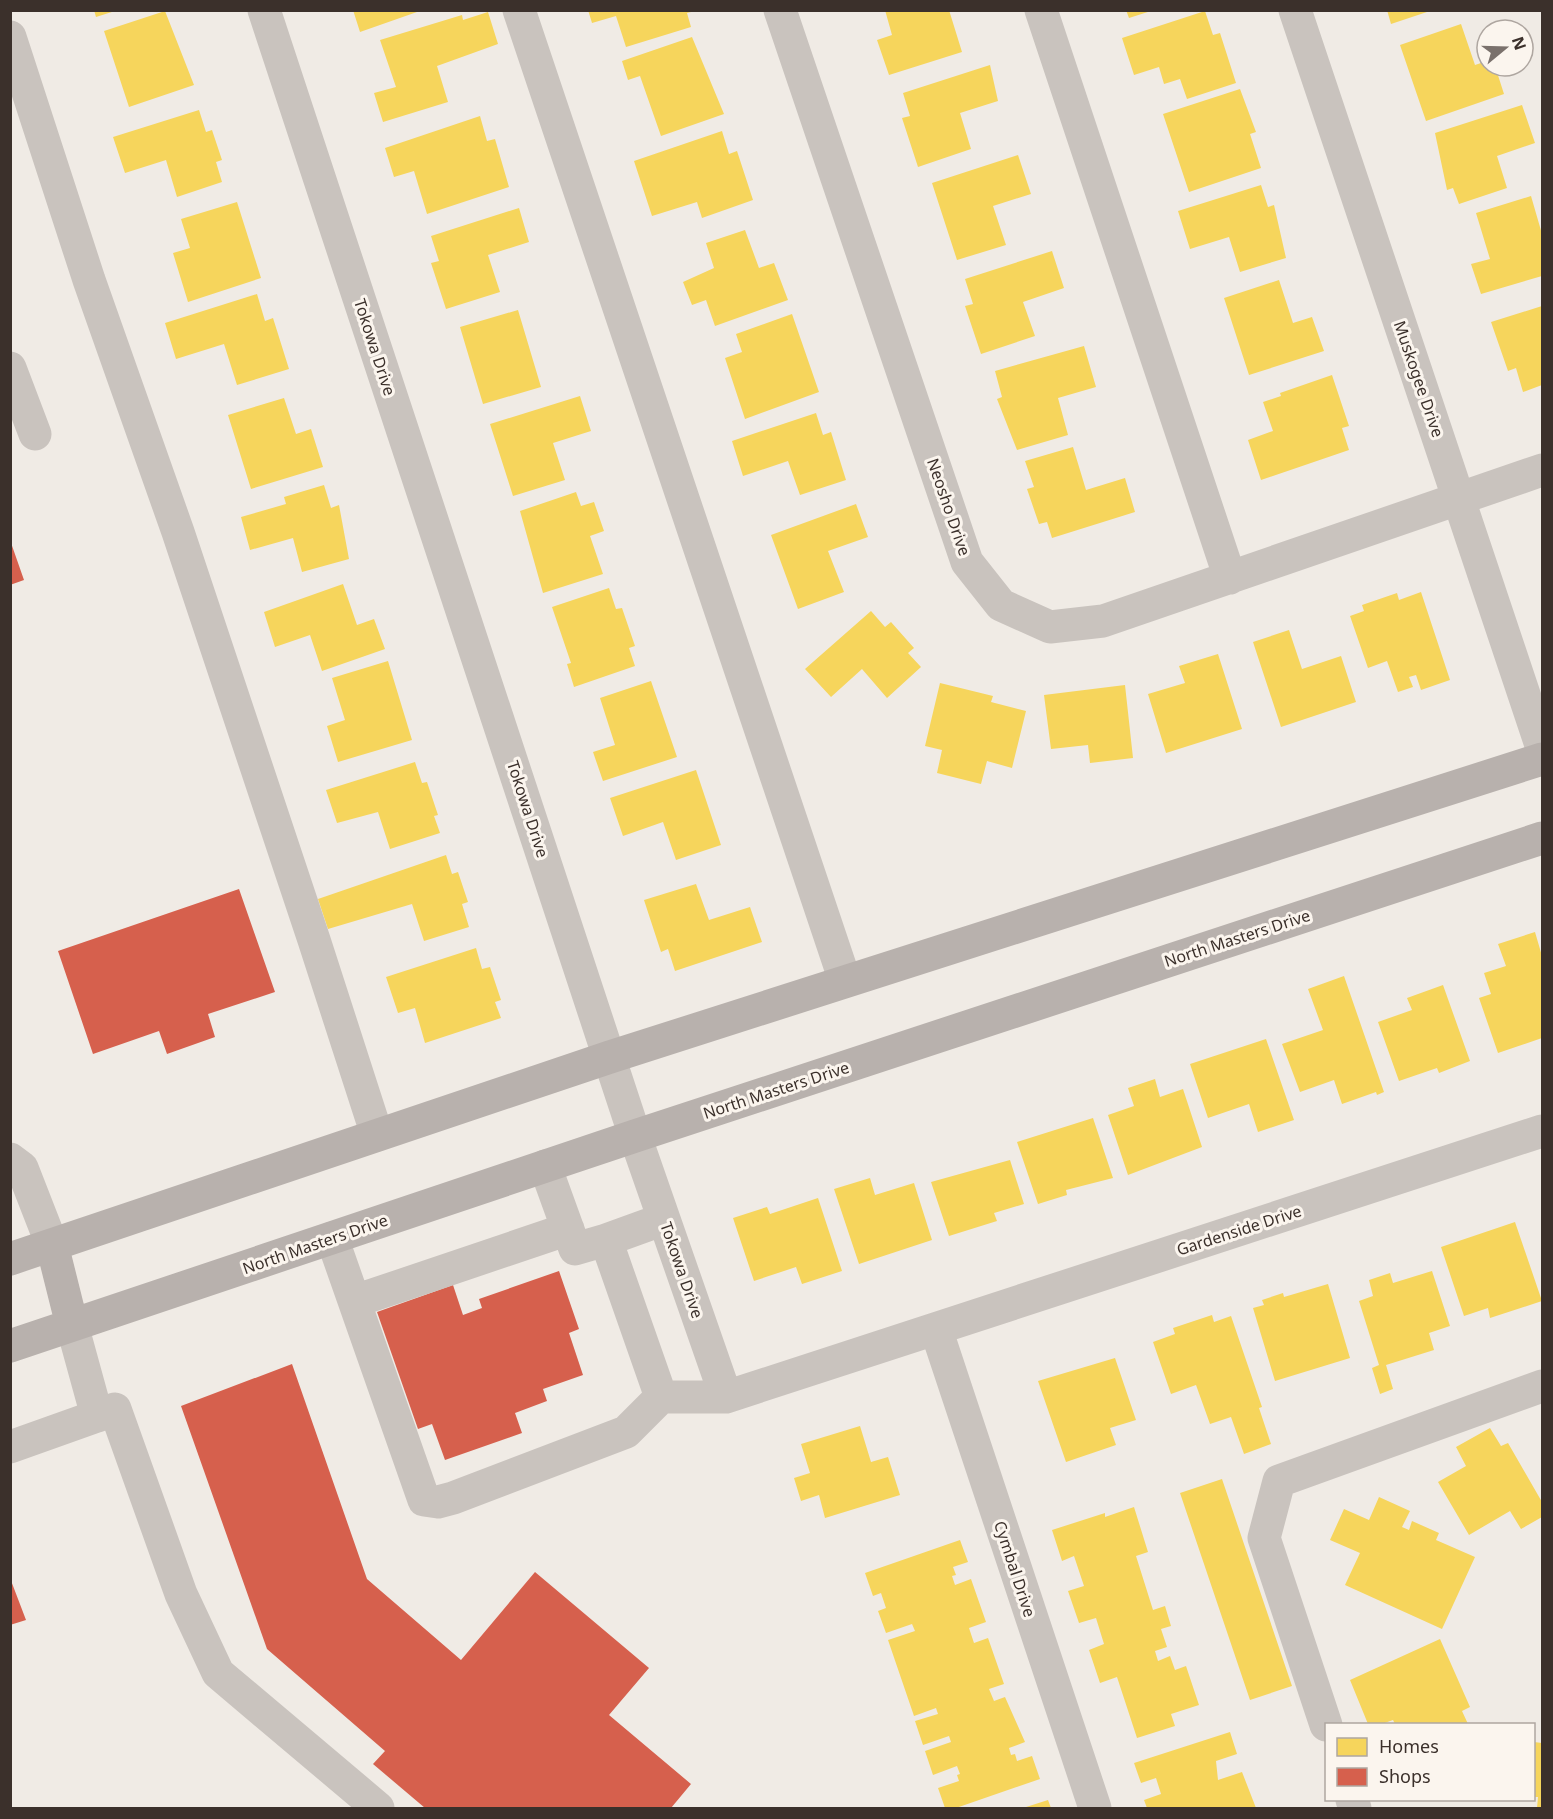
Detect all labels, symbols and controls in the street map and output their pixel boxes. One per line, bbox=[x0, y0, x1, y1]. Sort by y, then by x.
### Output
north arrow bbox=[1475, 18, 1535, 78]
text: N bbox=[1507, 33, 1532, 53]
street label: Tokowa Drive bbox=[349, 296, 401, 398]
street label: Muskogee Drive bbox=[1389, 318, 1449, 440]
street label: Neosho Drive bbox=[922, 455, 976, 559]
street label: Tokowa Drive bbox=[502, 758, 554, 860]
street label: North Masters Drive bbox=[1161, 904, 1313, 972]
street label: North Masters Drive bbox=[700, 1056, 852, 1124]
street label: Gardenside Drive bbox=[1174, 1199, 1304, 1261]
street label: North Masters Drive bbox=[239, 1209, 391, 1279]
street label: Tokowa Drive bbox=[655, 1219, 709, 1321]
street label: Cymbal Drive bbox=[989, 1518, 1041, 1620]
legend bbox=[1325, 1723, 1535, 1801]
text: Homes bbox=[1379, 1734, 1439, 1758]
text: Shops bbox=[1379, 1764, 1431, 1788]

